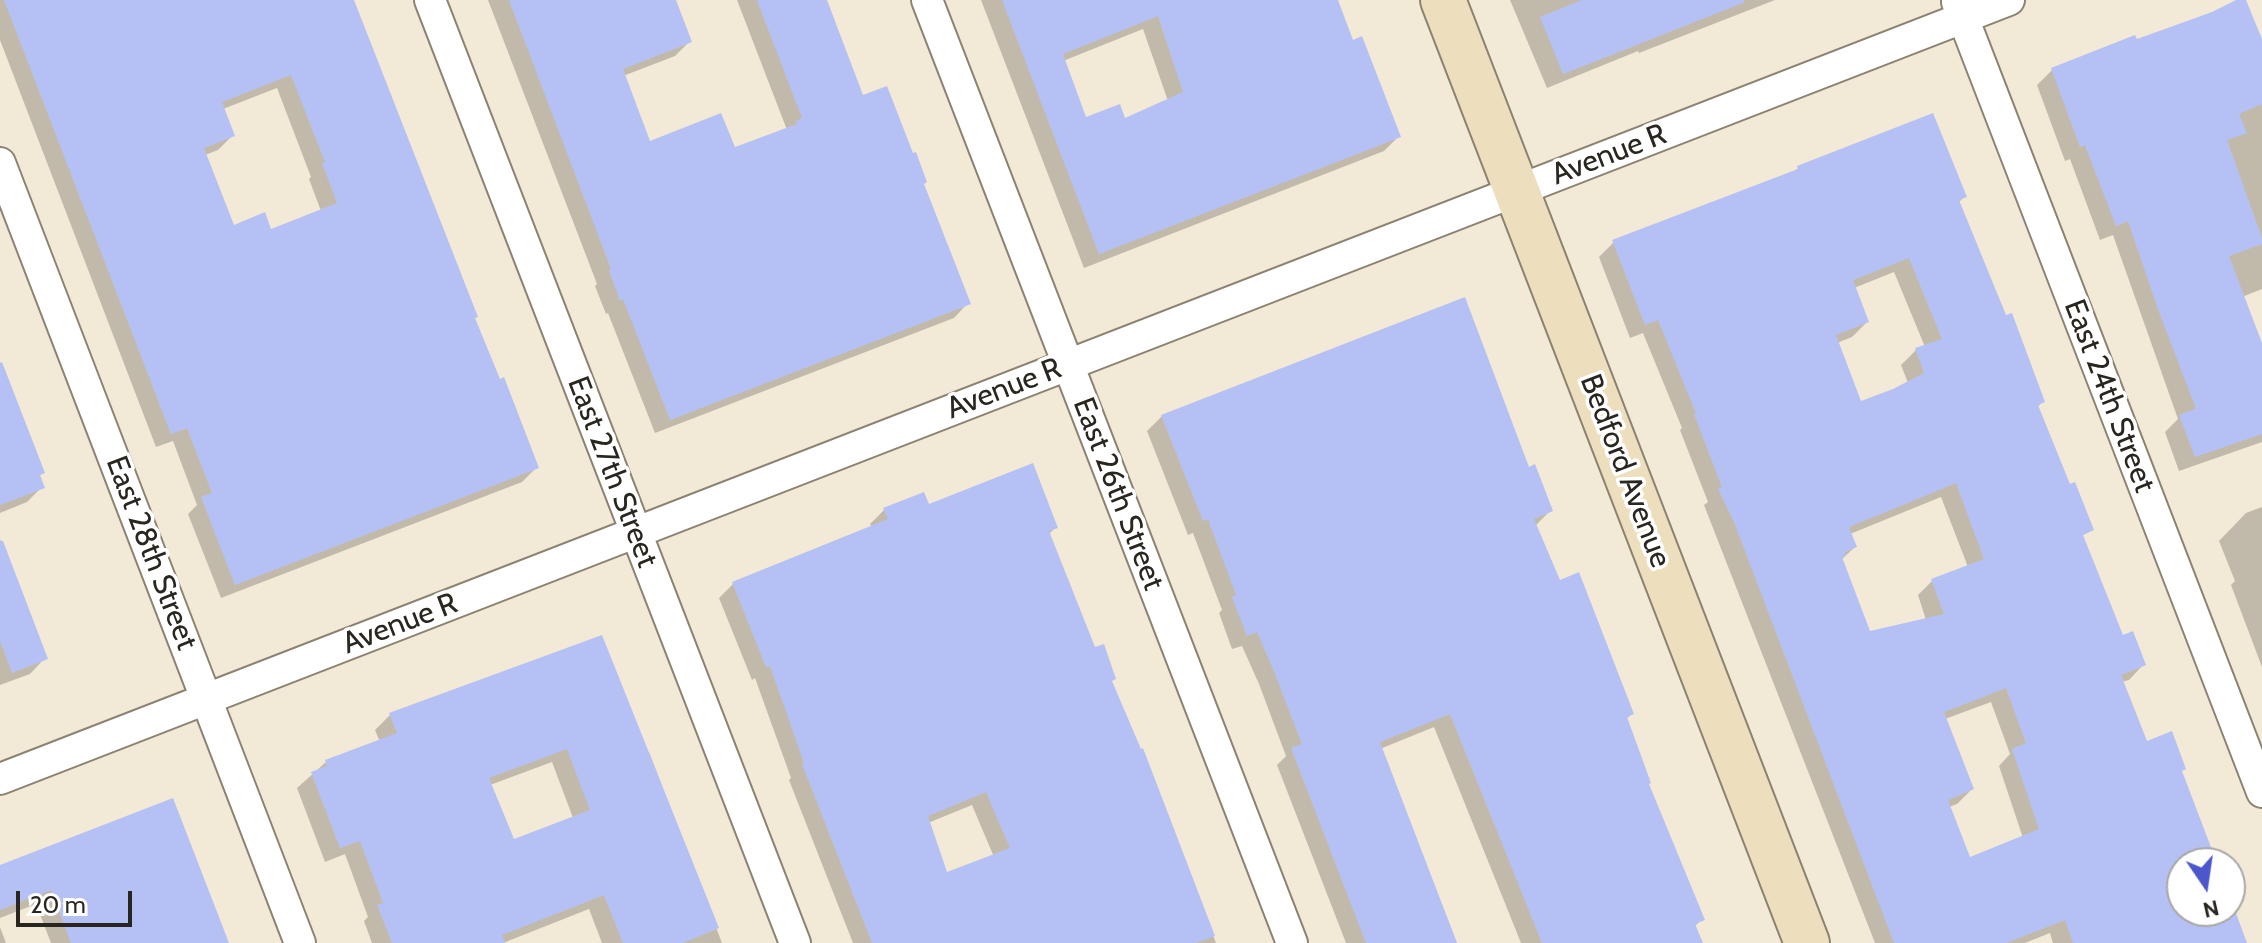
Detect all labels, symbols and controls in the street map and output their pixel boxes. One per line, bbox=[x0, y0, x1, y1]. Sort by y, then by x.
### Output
street label: Avenue R bbox=[1547, 117, 1671, 193]
street label: East 24th Street bbox=[2056, 295, 2162, 497]
street label: Avenue R bbox=[942, 351, 1066, 427]
street label: Bedford Avenue bbox=[1572, 369, 1678, 573]
street label: East 27th Street bbox=[559, 372, 665, 572]
street label: East 26th Street bbox=[1065, 393, 1171, 595]
street label: East 28th Street bbox=[98, 451, 204, 655]
street label: Avenue R bbox=[338, 586, 462, 662]
north arrow bbox=[2166, 847, 2246, 927]
scale bar bbox=[20, 875, 136, 925]
text: 20 m bbox=[30, 890, 86, 919]
text: N bbox=[2200, 894, 2222, 924]

